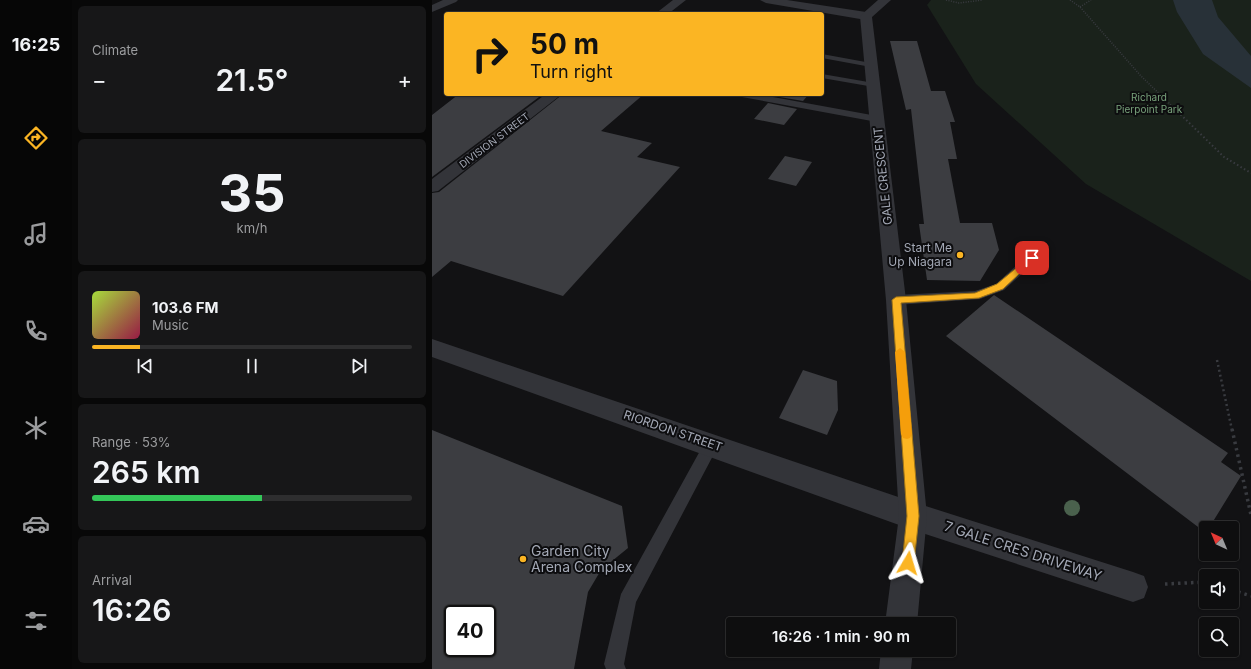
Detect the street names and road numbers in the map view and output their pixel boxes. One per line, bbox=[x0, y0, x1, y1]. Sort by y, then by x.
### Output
street label: DIVISION STREET bbox=[457, 110, 531, 170]
street label: GALE CRESCENT bbox=[870, 126, 895, 226]
street label: RIORDON STREET bbox=[622, 407, 725, 455]
street label: 7 GALE CRES DRIVEWAY bbox=[942, 517, 1105, 584]

